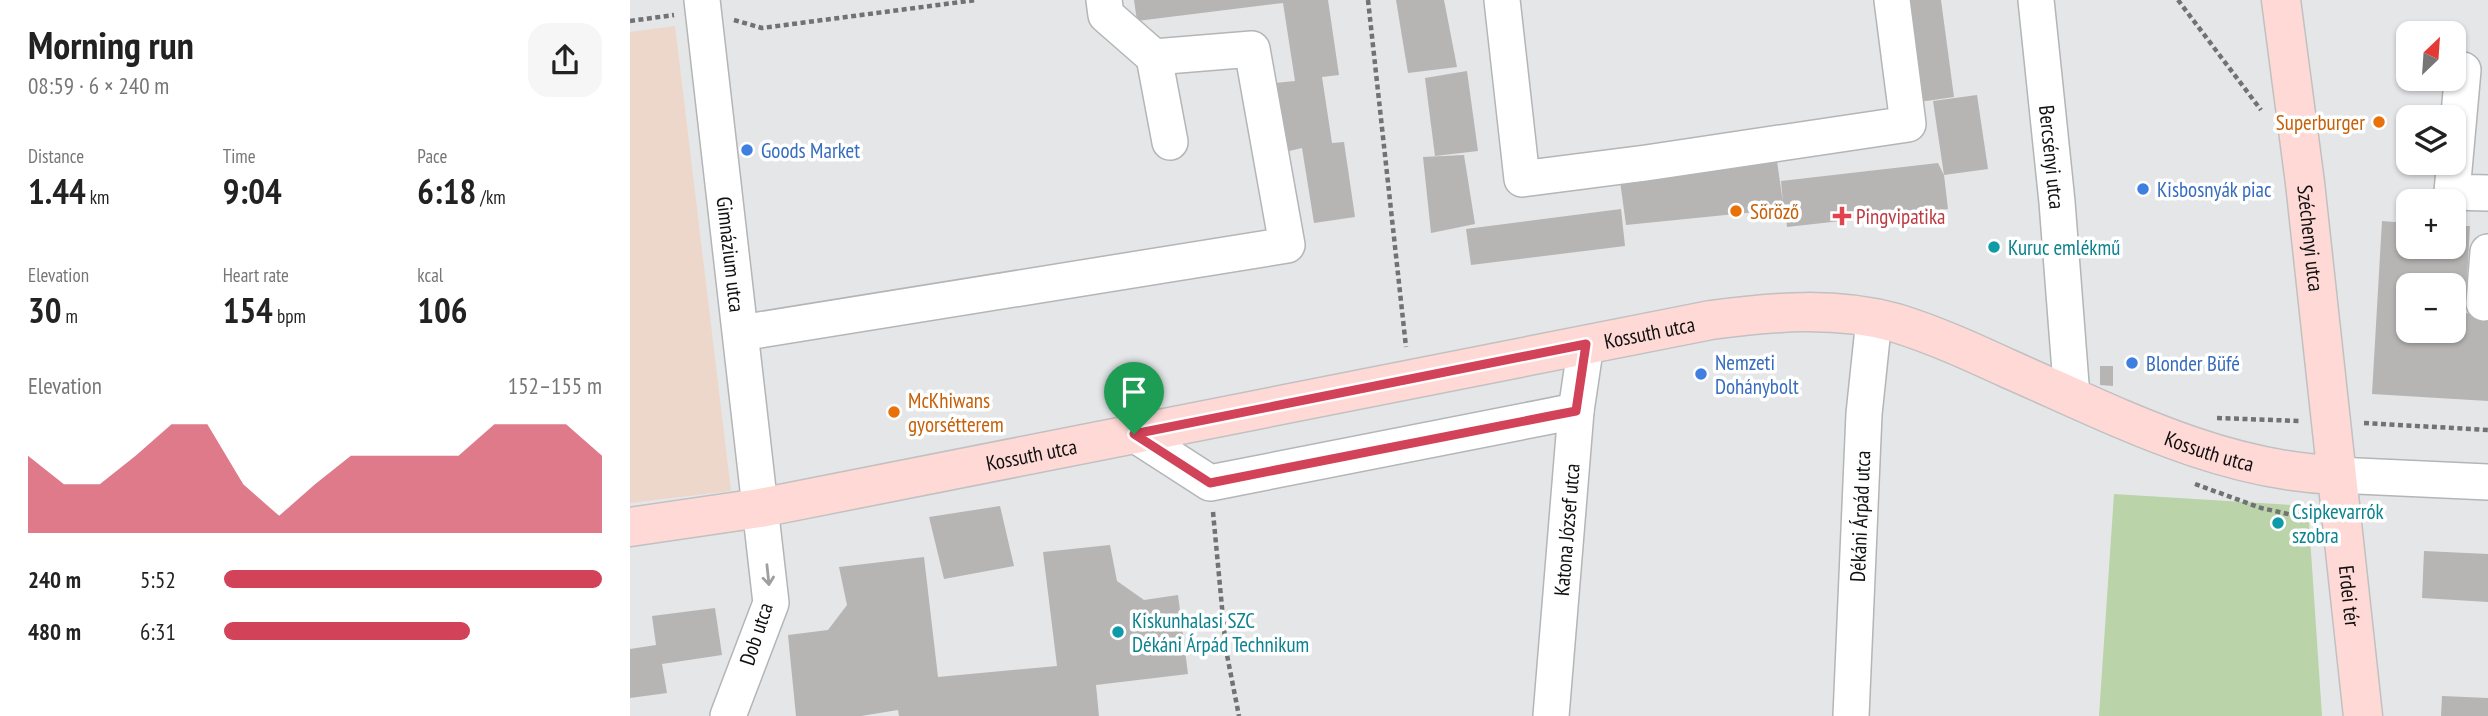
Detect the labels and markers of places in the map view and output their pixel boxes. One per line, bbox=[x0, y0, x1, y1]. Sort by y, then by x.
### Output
place label: Superburger bbox=[2276, 109, 2365, 136]
marker: Superburger bbox=[2371, 114, 2387, 130]
place label: Goods Market bbox=[761, 137, 860, 164]
marker: Goods Market bbox=[739, 142, 755, 158]
place label: Kisbosnyák piac bbox=[2157, 176, 2272, 203]
marker: Kisbosnyák piac bbox=[2135, 181, 2151, 197]
place label: Söröző bbox=[1750, 198, 1799, 225]
marker: Söröző bbox=[1728, 203, 1744, 219]
place label: Pingvipatika bbox=[1856, 203, 1945, 230]
marker: Pingvipatika bbox=[1834, 208, 1850, 224]
place label: Kuruc emlékmű bbox=[2008, 234, 2120, 261]
marker: Kuruc emlékmű bbox=[1986, 239, 2002, 255]
place label: Nemzeti Dohánybolt bbox=[1715, 349, 1799, 400]
place label: Blonder Büfé bbox=[2146, 350, 2240, 377]
marker: Blonder Büfé bbox=[2124, 355, 2140, 371]
pin bbox=[1104, 362, 1164, 434]
marker: Nemzeti Dohánybolt bbox=[1693, 366, 1709, 382]
place label: McKhiwans gyorsétterem bbox=[908, 387, 1004, 438]
marker: McKhiwans gyorsétterem bbox=[886, 404, 902, 420]
place label: Csipkevarrók szobra bbox=[2292, 498, 2384, 549]
marker: Csipkevarrók szobra bbox=[2270, 515, 2286, 531]
place label: Kiskunhalasi SZC Dékáni Árpád Technikum bbox=[1132, 607, 1309, 658]
marker: Kiskunhalasi SZC Dékáni Árpád Technikum bbox=[1110, 624, 1126, 640]

